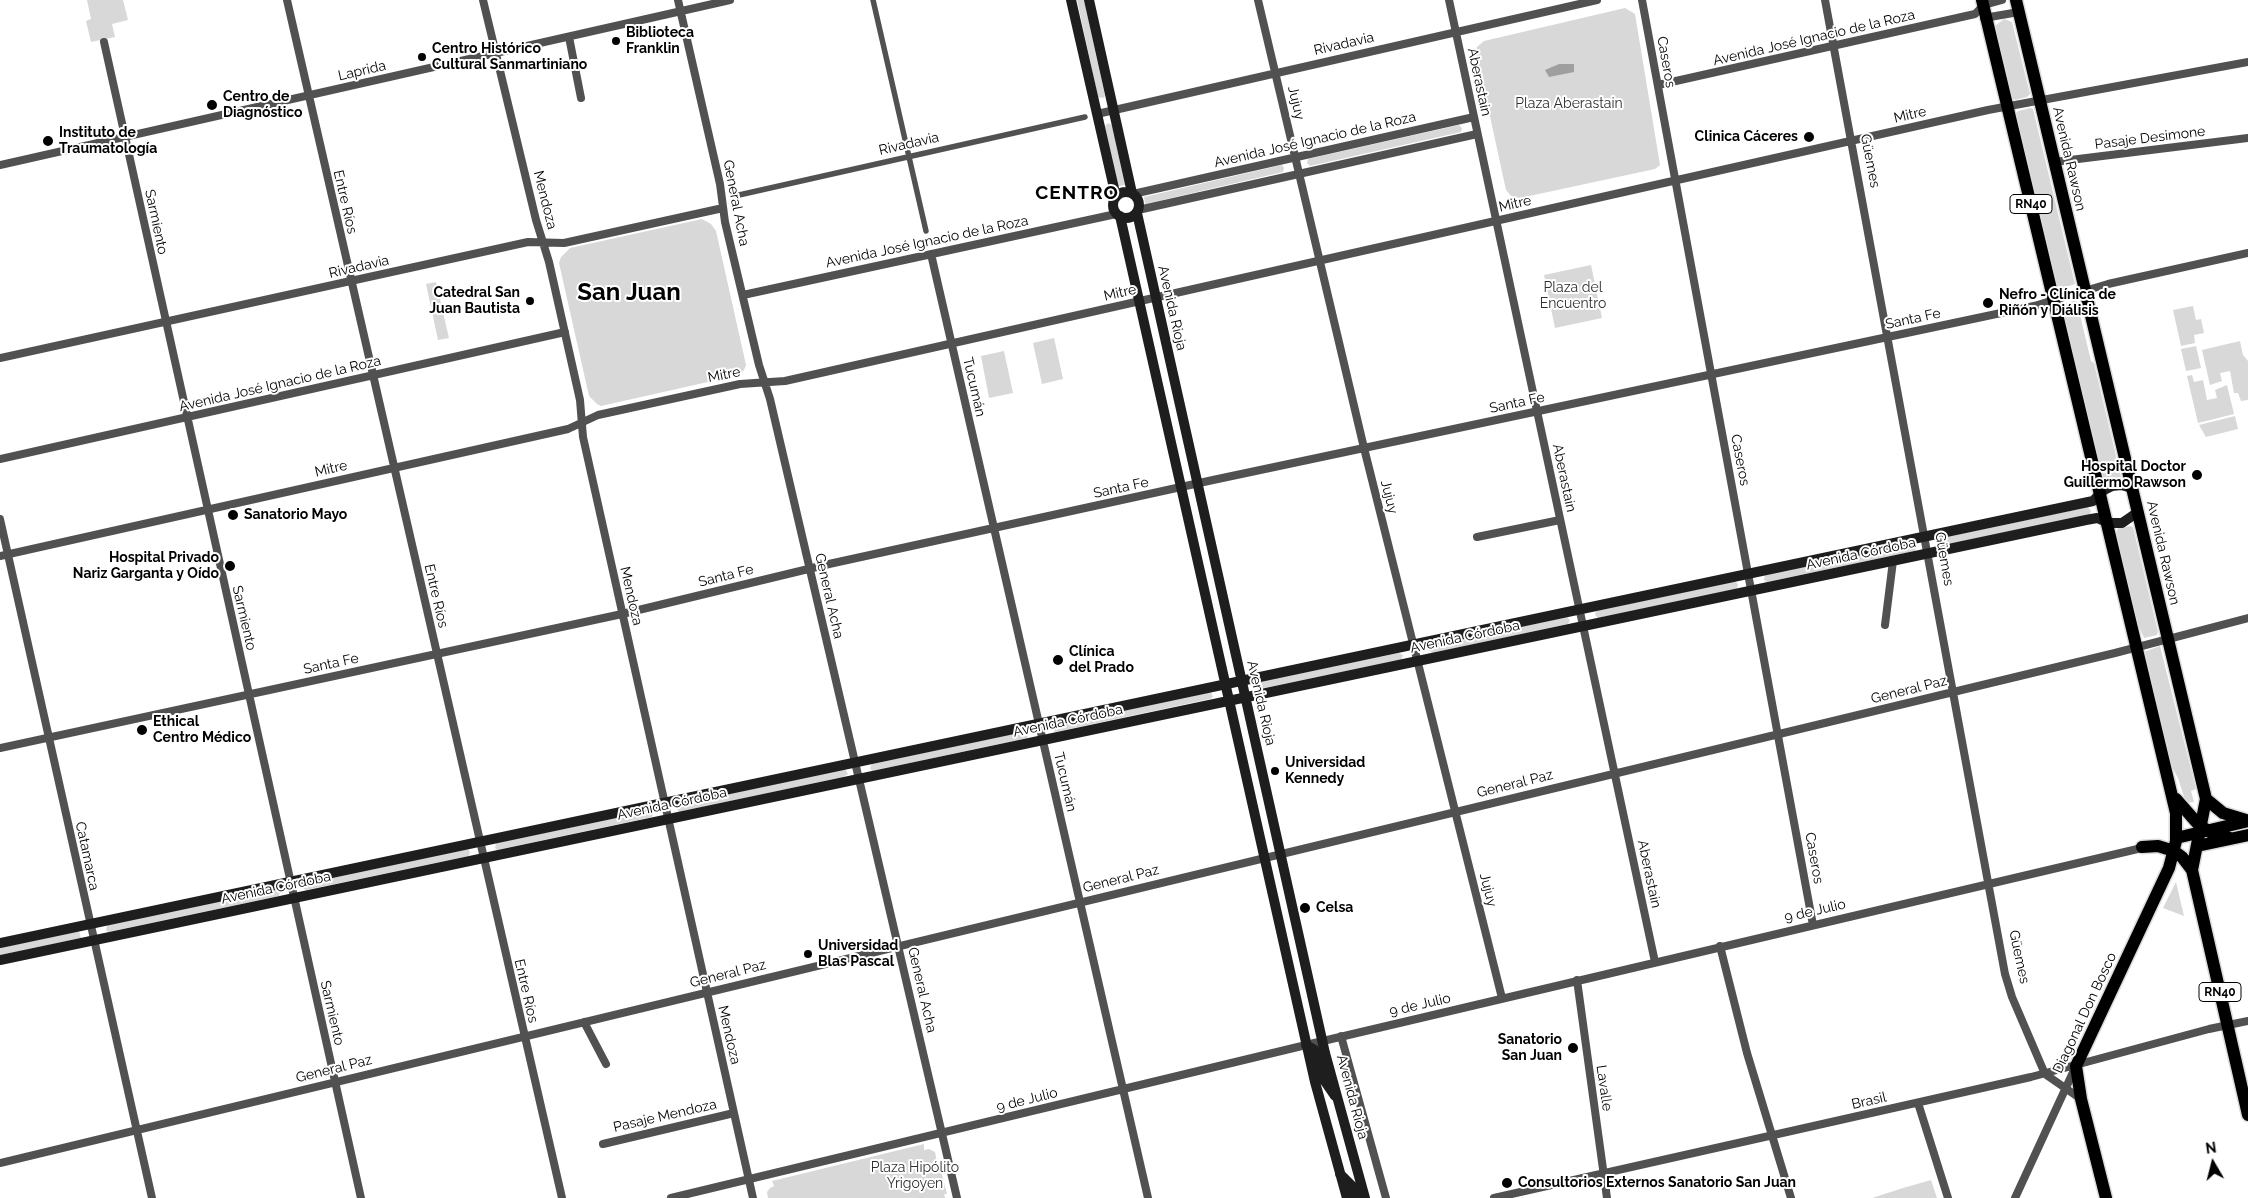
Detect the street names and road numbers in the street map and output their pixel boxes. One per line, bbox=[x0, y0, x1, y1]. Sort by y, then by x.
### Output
street label: Avenida José Ignacio de la Roza bbox=[1711, 7, 1917, 69]
street label: Rivadavia bbox=[1312, 29, 1376, 59]
street label: Caseros bbox=[1653, 35, 1679, 89]
street label: Aberastain bbox=[1464, 46, 1494, 118]
street label: Laprida bbox=[336, 57, 388, 85]
street label: Jujuy bbox=[1284, 85, 1308, 121]
street label: Mitre bbox=[1892, 103, 1928, 127]
street label: Avenida Rawson bbox=[2049, 105, 2089, 213]
street label: Avenida José Ignacio de la Roza bbox=[1212, 109, 1418, 171]
street label: Pasaje Desimone bbox=[2094, 123, 2206, 153]
street label: Rivadavia bbox=[877, 129, 941, 159]
street label: Güemes bbox=[1857, 133, 1883, 189]
street label: General Acha bbox=[719, 159, 753, 247]
street label: Entre Ríos bbox=[330, 168, 360, 236]
street label: Mendoza bbox=[530, 169, 560, 231]
street label: Sarmiento bbox=[141, 188, 171, 256]
street label: Mitre bbox=[1497, 192, 1533, 216]
road number: RN40 bbox=[2010, 194, 2052, 213]
street label: Avenida José Ignacio de la Roza bbox=[824, 212, 1030, 272]
street label: Rivadavia bbox=[327, 252, 391, 282]
street label: Avenida Rioja bbox=[1154, 264, 1190, 352]
street label: Mitre bbox=[1102, 281, 1138, 305]
street label: Santa Fe bbox=[1884, 305, 1942, 333]
street label: Avenida José Ignacio de la Roza bbox=[177, 353, 383, 415]
street label: Tucumán bbox=[959, 356, 989, 418]
street label: Mitre bbox=[706, 364, 742, 386]
street label: Santa Fe bbox=[1488, 389, 1546, 417]
street label: Caseros bbox=[1727, 433, 1753, 487]
street label: Aberastain bbox=[1549, 442, 1579, 514]
street label: Mitre bbox=[313, 457, 349, 481]
street label: Santa Fe bbox=[1092, 474, 1150, 502]
street label: Jujuy bbox=[1377, 478, 1401, 516]
street label: Avenida Rawson bbox=[2143, 499, 2183, 607]
street label: Güemes bbox=[1931, 531, 1957, 587]
street label: Avenida Córdoba bbox=[1805, 534, 1917, 574]
street label: General Acha bbox=[811, 552, 847, 640]
street label: Santa Fe bbox=[697, 561, 755, 591]
street label: Entre Ríos bbox=[421, 562, 451, 630]
street label: Mendoza bbox=[616, 565, 646, 627]
street label: Sarmiento bbox=[228, 584, 260, 652]
street label: Avenida Córdoba bbox=[1409, 617, 1521, 657]
street label: Santa Fe bbox=[302, 650, 360, 678]
street label: Avenida Rioja bbox=[1243, 659, 1279, 747]
street label: General Paz bbox=[1869, 672, 1949, 708]
street label: Avenida Córdoba bbox=[1012, 701, 1124, 741]
street label: Tucumán bbox=[1050, 751, 1080, 813]
street label: General Paz bbox=[1475, 766, 1555, 802]
street label: Avenida Córdoba bbox=[616, 784, 728, 824]
street label: Catamarca bbox=[72, 820, 102, 892]
street label: Caseros bbox=[1801, 831, 1827, 885]
street label: Aberastain bbox=[1634, 838, 1664, 910]
street label: General Paz bbox=[1081, 861, 1161, 897]
street label: Avenida Córdoba bbox=[220, 868, 332, 908]
street label: Jujuy bbox=[1476, 871, 1500, 909]
street label: 9 de Julio bbox=[1783, 896, 1847, 926]
street label: Güemes bbox=[2005, 929, 2033, 985]
street label: General Acha bbox=[904, 946, 940, 1034]
street label: Diagonal Don Bosco bbox=[2050, 950, 2120, 1076]
street label: General Paz bbox=[688, 956, 768, 992]
street label: Entre Ríos bbox=[511, 957, 541, 1025]
street label: Sarmiento bbox=[316, 979, 348, 1047]
road number: RN40 bbox=[2199, 982, 2241, 1002]
street label: 9 de Julio bbox=[1388, 990, 1452, 1020]
street label: Mendoza bbox=[714, 1004, 744, 1066]
street label: General Paz bbox=[294, 1051, 374, 1087]
street label: Avenida Rioja bbox=[1333, 1053, 1371, 1141]
street label: Lavalle bbox=[1592, 1064, 1616, 1112]
street label: 9 de Julio bbox=[995, 1084, 1059, 1116]
street label: Brasil bbox=[1850, 1089, 1888, 1113]
street label: Pasaje Mendoza bbox=[612, 1096, 718, 1136]

